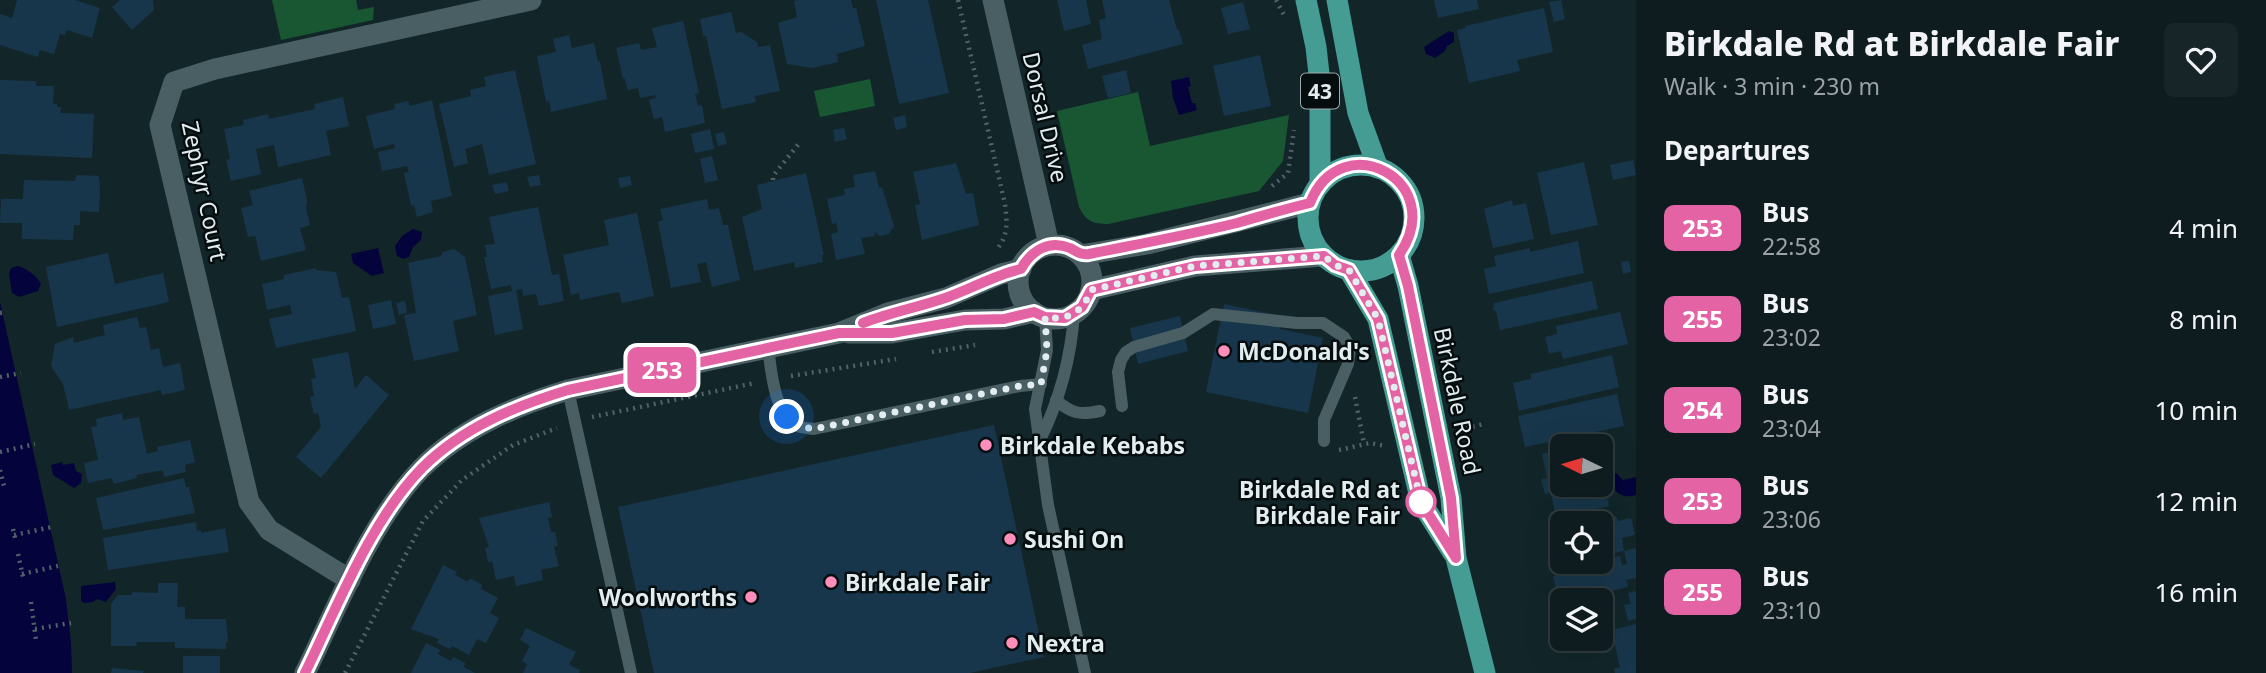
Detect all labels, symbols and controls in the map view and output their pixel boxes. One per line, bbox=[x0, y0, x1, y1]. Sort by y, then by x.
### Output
text: Birkdale Rd at Birkdale Fair bbox=[1664, 21, 2119, 66]
button: heart bbox=[2164, 23, 2238, 97]
street label: Dorsal Drive bbox=[1015, 49, 1077, 185]
text: Walk · 3 min · 230 m bbox=[1664, 70, 1880, 102]
road number: 43 bbox=[1301, 74, 1339, 108]
street label: Zephyr Court bbox=[175, 118, 235, 264]
text: Departures bbox=[1664, 132, 1810, 168]
text: Bus bbox=[1762, 194, 1809, 230]
text: 4 min bbox=[2169, 210, 2238, 246]
text: 253 bbox=[1682, 211, 1723, 244]
text: 22:58 bbox=[1762, 230, 1821, 262]
text: Bus bbox=[1762, 285, 1809, 321]
text: 8 min bbox=[2169, 301, 2238, 337]
text: 255 bbox=[1682, 302, 1723, 335]
text: 23:02 bbox=[1762, 321, 1821, 353]
street label: Birkdale Road bbox=[1427, 324, 1489, 478]
place label: McDonald's bbox=[1238, 335, 1370, 367]
marker: McDonald's bbox=[1216, 343, 1232, 359]
line badge: 253 bbox=[622, 347, 702, 393]
text: 253 bbox=[641, 353, 683, 386]
text: Bus bbox=[1762, 376, 1809, 412]
text: 10 min bbox=[2154, 392, 2238, 428]
text: 254 bbox=[1682, 393, 1723, 426]
your location bbox=[769, 399, 804, 434]
text: 23:04 bbox=[1762, 412, 1821, 444]
place label: Birkdale Kebabs bbox=[1000, 429, 1185, 461]
north arrow bbox=[1550, 434, 1614, 497]
map controls bbox=[1550, 434, 1613, 651]
marker: Birkdale Kebabs bbox=[978, 437, 994, 453]
text: Bus bbox=[1762, 467, 1809, 503]
place label: Birkdale Rd at Birkdale Fair bbox=[1239, 473, 1400, 531]
text: 12 min bbox=[2154, 483, 2238, 519]
text: 253 bbox=[1682, 484, 1723, 517]
marker: Birkdale Rd at Birkdale Fair bbox=[1406, 487, 1436, 517]
text: 23:06 bbox=[1762, 503, 1821, 535]
button: locate bbox=[1550, 511, 1613, 574]
place label: Sushi On bbox=[1024, 523, 1124, 555]
marker: Sushi On bbox=[1002, 531, 1018, 547]
text: Bus bbox=[1762, 558, 1809, 594]
place label: Birkdale Fair bbox=[845, 566, 990, 598]
marker: Birkdale Fair bbox=[823, 574, 839, 590]
text: 16 min bbox=[2154, 574, 2238, 610]
text: 255 bbox=[1682, 575, 1723, 608]
place label: Woolworths bbox=[599, 581, 737, 613]
button: layers bbox=[1550, 588, 1613, 651]
marker: Woolworths bbox=[743, 589, 759, 605]
text: 23:10 bbox=[1762, 594, 1821, 626]
place label: Nextra bbox=[1026, 627, 1105, 659]
marker: Nextra bbox=[1004, 635, 1020, 651]

